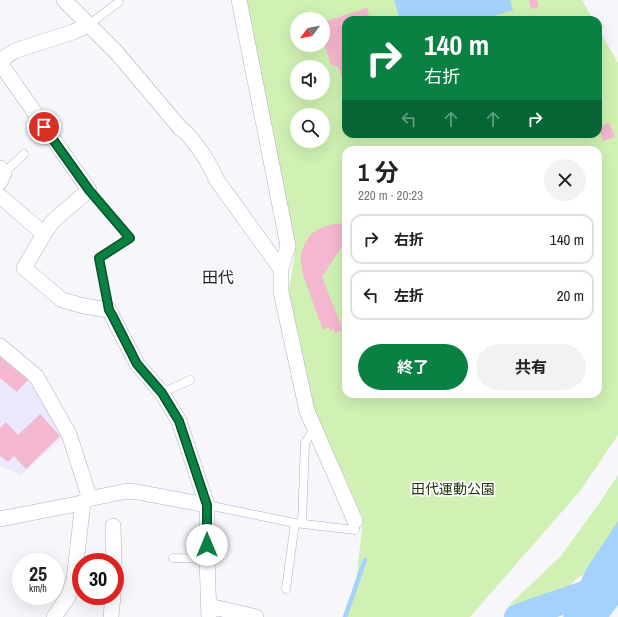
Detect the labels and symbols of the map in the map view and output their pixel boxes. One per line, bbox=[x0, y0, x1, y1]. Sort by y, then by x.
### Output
north arrow bbox=[290, 12, 330, 52]
pin bbox=[27, 110, 61, 144]
district label: 田代 bbox=[202, 266, 234, 288]
park label: 田代運動公園 bbox=[411, 480, 495, 498]
position arrow bbox=[186, 524, 228, 566]
speed limit sign: 30 bbox=[72, 553, 124, 605]

